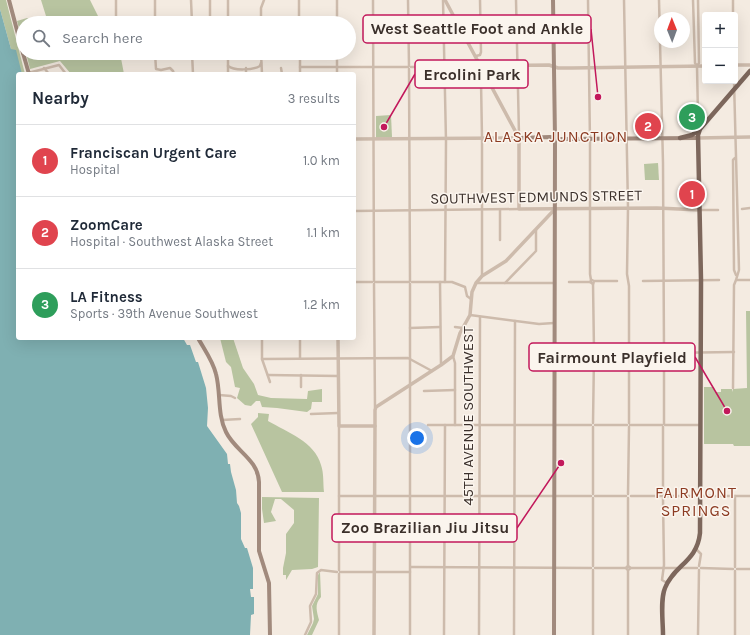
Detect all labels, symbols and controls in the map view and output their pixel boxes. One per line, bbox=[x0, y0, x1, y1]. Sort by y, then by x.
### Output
north arrow bbox=[654, 12, 690, 48]
map controls bbox=[702, 12, 738, 84]
button: + bbox=[702, 12, 738, 48]
callout: West Seattle Foot and Ankle bbox=[363, 15, 591, 43]
search box bbox=[16, 16, 356, 60]
text: West Seattle Foot and Ankle bbox=[371, 19, 583, 38]
icon: search bbox=[30, 27, 52, 49]
text: Search here bbox=[62, 29, 143, 47]
button: − bbox=[702, 48, 738, 84]
callout: Ercolini Park bbox=[415, 60, 528, 88]
text: Ercolini Park bbox=[424, 65, 521, 84]
text: Nearby bbox=[32, 88, 89, 108]
text: 3 results bbox=[288, 91, 340, 106]
pin: 3 bbox=[679, 102, 705, 132]
pin: 2 bbox=[635, 111, 661, 141]
district label: ALASKA JUNCTION bbox=[484, 127, 628, 146]
text: Franciscan Urgent Care bbox=[70, 144, 237, 162]
text: 1 bbox=[43, 153, 47, 168]
text: 1.0 km bbox=[303, 153, 340, 168]
text: Hospital bbox=[70, 162, 120, 177]
pin: 1 bbox=[679, 179, 705, 209]
street label: SOUTHWEST EDMUNDS STREET bbox=[430, 186, 643, 208]
text: ZoomCare bbox=[70, 216, 143, 234]
text: 2 bbox=[41, 225, 49, 240]
text: 1.1 km bbox=[307, 225, 340, 240]
text: Hospital · Southwest Alaska Street bbox=[70, 234, 273, 249]
text: LA Fitness bbox=[70, 288, 143, 306]
text: 3 bbox=[41, 297, 49, 312]
text: 1.2 km bbox=[303, 297, 340, 312]
text: Sports · 39th Avenue Southwest bbox=[70, 306, 258, 321]
street label: 45TH AVENUE SOUTHWEST bbox=[459, 326, 477, 506]
callout: Fairmount Playfield bbox=[529, 343, 695, 371]
text: Fairmount Playfield bbox=[537, 348, 687, 367]
your location bbox=[407, 428, 427, 448]
district label: FAIRMONT SPRINGS bbox=[655, 483, 737, 520]
callout: Zoo Brazilian Jiu Jitsu bbox=[332, 514, 517, 542]
text: Zoo Brazilian Jiu Jitsu bbox=[341, 518, 509, 537]

